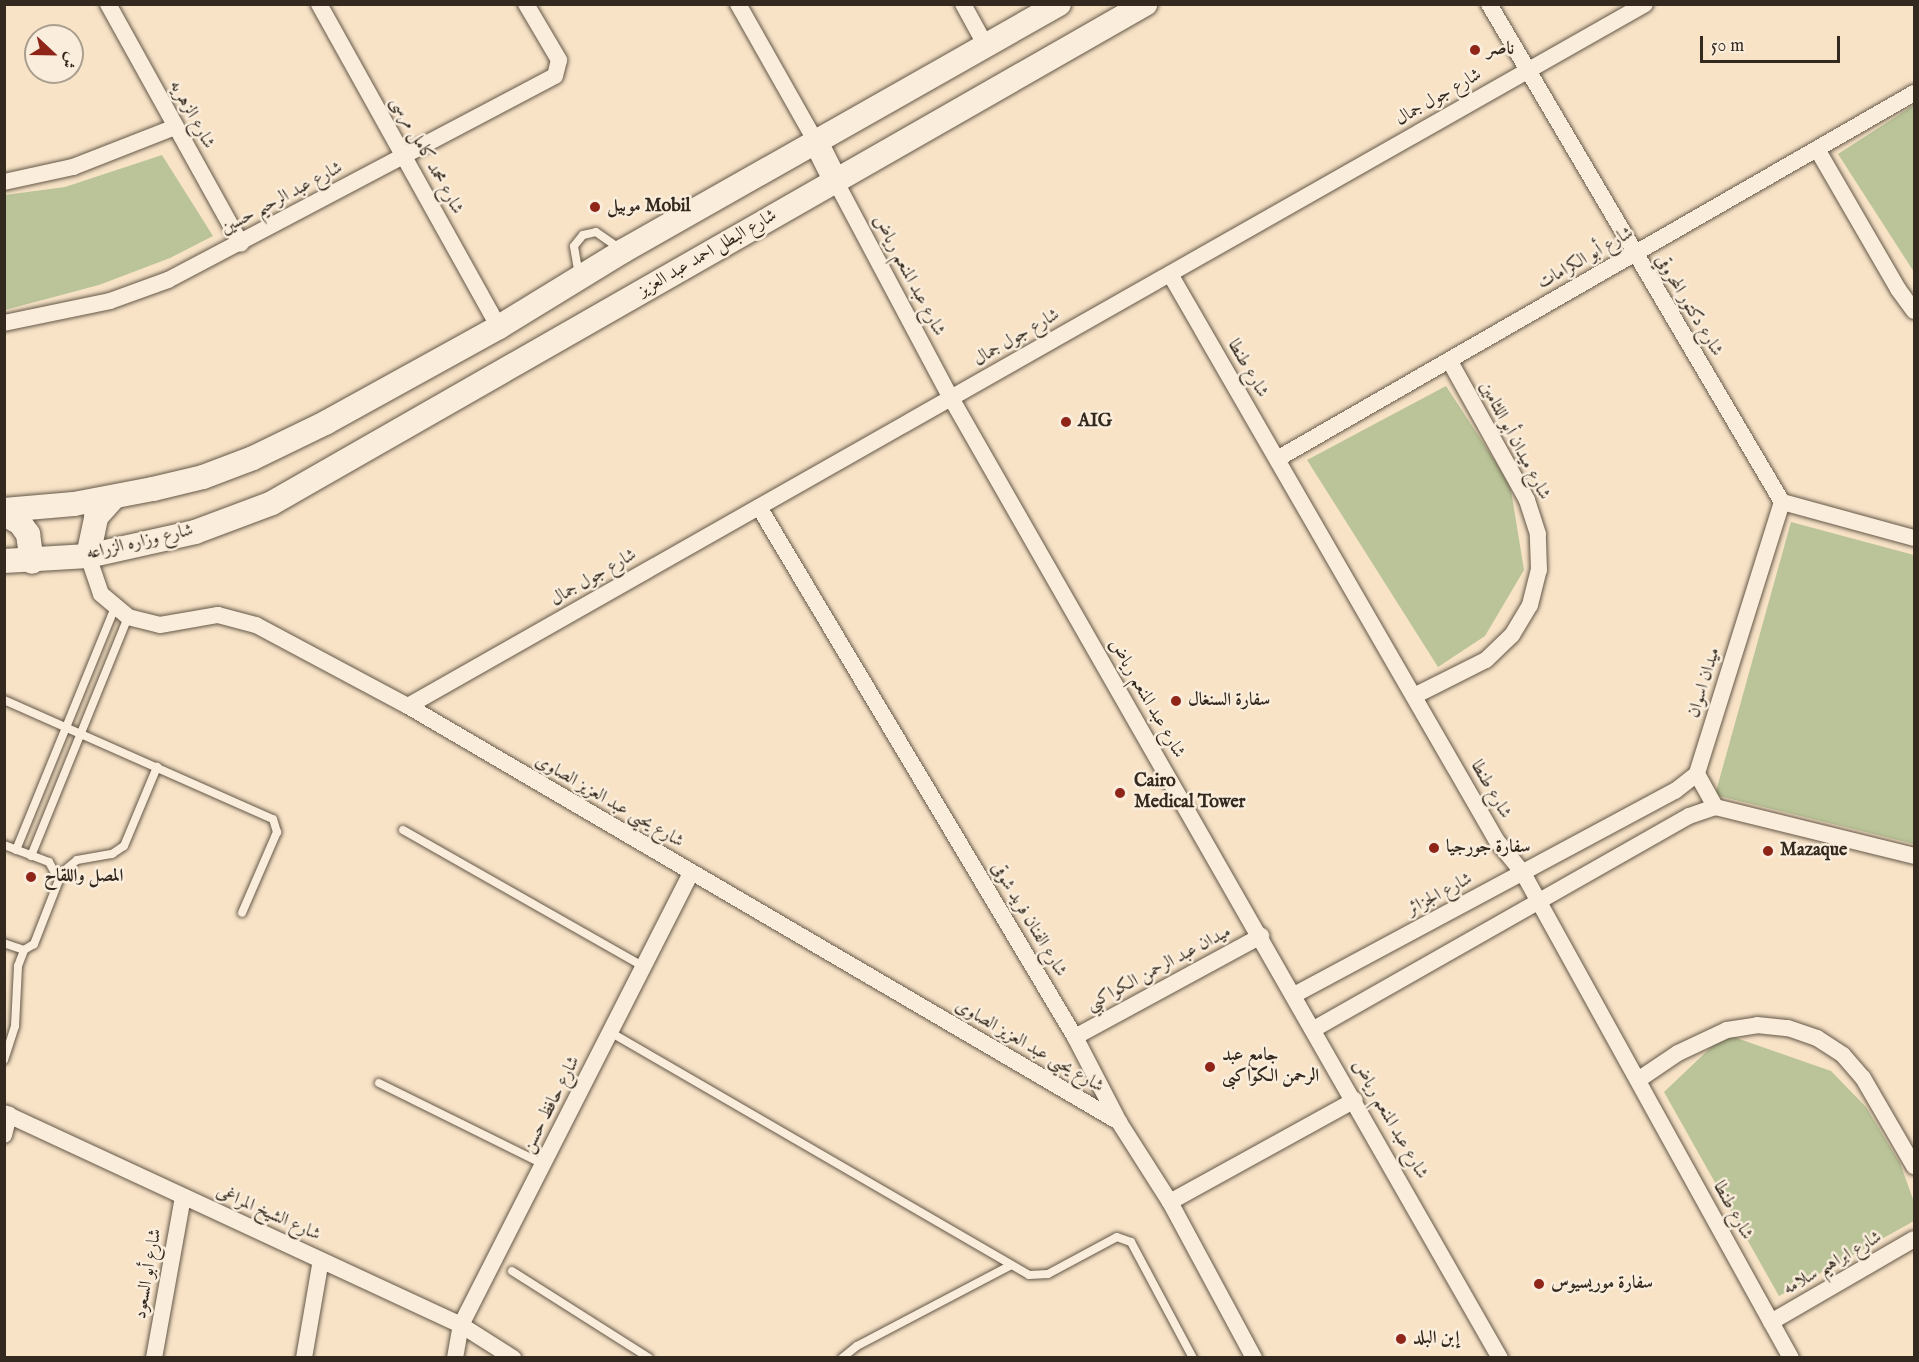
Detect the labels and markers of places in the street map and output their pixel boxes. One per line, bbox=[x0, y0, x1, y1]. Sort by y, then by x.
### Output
place label: ناصر bbox=[1487, 39, 1514, 61]
marker: ناصر bbox=[1468, 43, 1482, 57]
place label: موبيل Mobil bbox=[607, 196, 690, 218]
marker: موبيل Mobil bbox=[588, 200, 602, 214]
place label: AIG bbox=[1078, 411, 1112, 433]
marker: AIG bbox=[1059, 415, 1073, 429]
place label: سفارة السنغال bbox=[1188, 690, 1270, 712]
marker: سفارة السنغال bbox=[1169, 694, 1183, 708]
place label: Cairo Medical Tower bbox=[1134, 772, 1245, 814]
marker: Cairo Medical Tower bbox=[1111, 784, 1129, 802]
place label: سفارة جورجيا bbox=[1446, 837, 1530, 859]
place label: Mazaque bbox=[1780, 840, 1847, 862]
marker: سفارة جورجيا bbox=[1427, 841, 1441, 855]
marker: Mazaque bbox=[1761, 844, 1775, 858]
place label: المصل واللقاح bbox=[44, 866, 123, 888]
marker: المصل واللقاح bbox=[22, 868, 40, 886]
place label: جامع عبد الرحمن الكواكبى bbox=[1222, 1046, 1319, 1088]
marker: جامع عبد الرحمن الكواكبى bbox=[1203, 1060, 1217, 1074]
place label: سفارة موريسيوس bbox=[1551, 1273, 1653, 1295]
marker: سفارة موريسيوس bbox=[1532, 1277, 1546, 1291]
place label: إبن البلد bbox=[1413, 1328, 1459, 1350]
marker: إبن البلد bbox=[1394, 1332, 1408, 1346]

